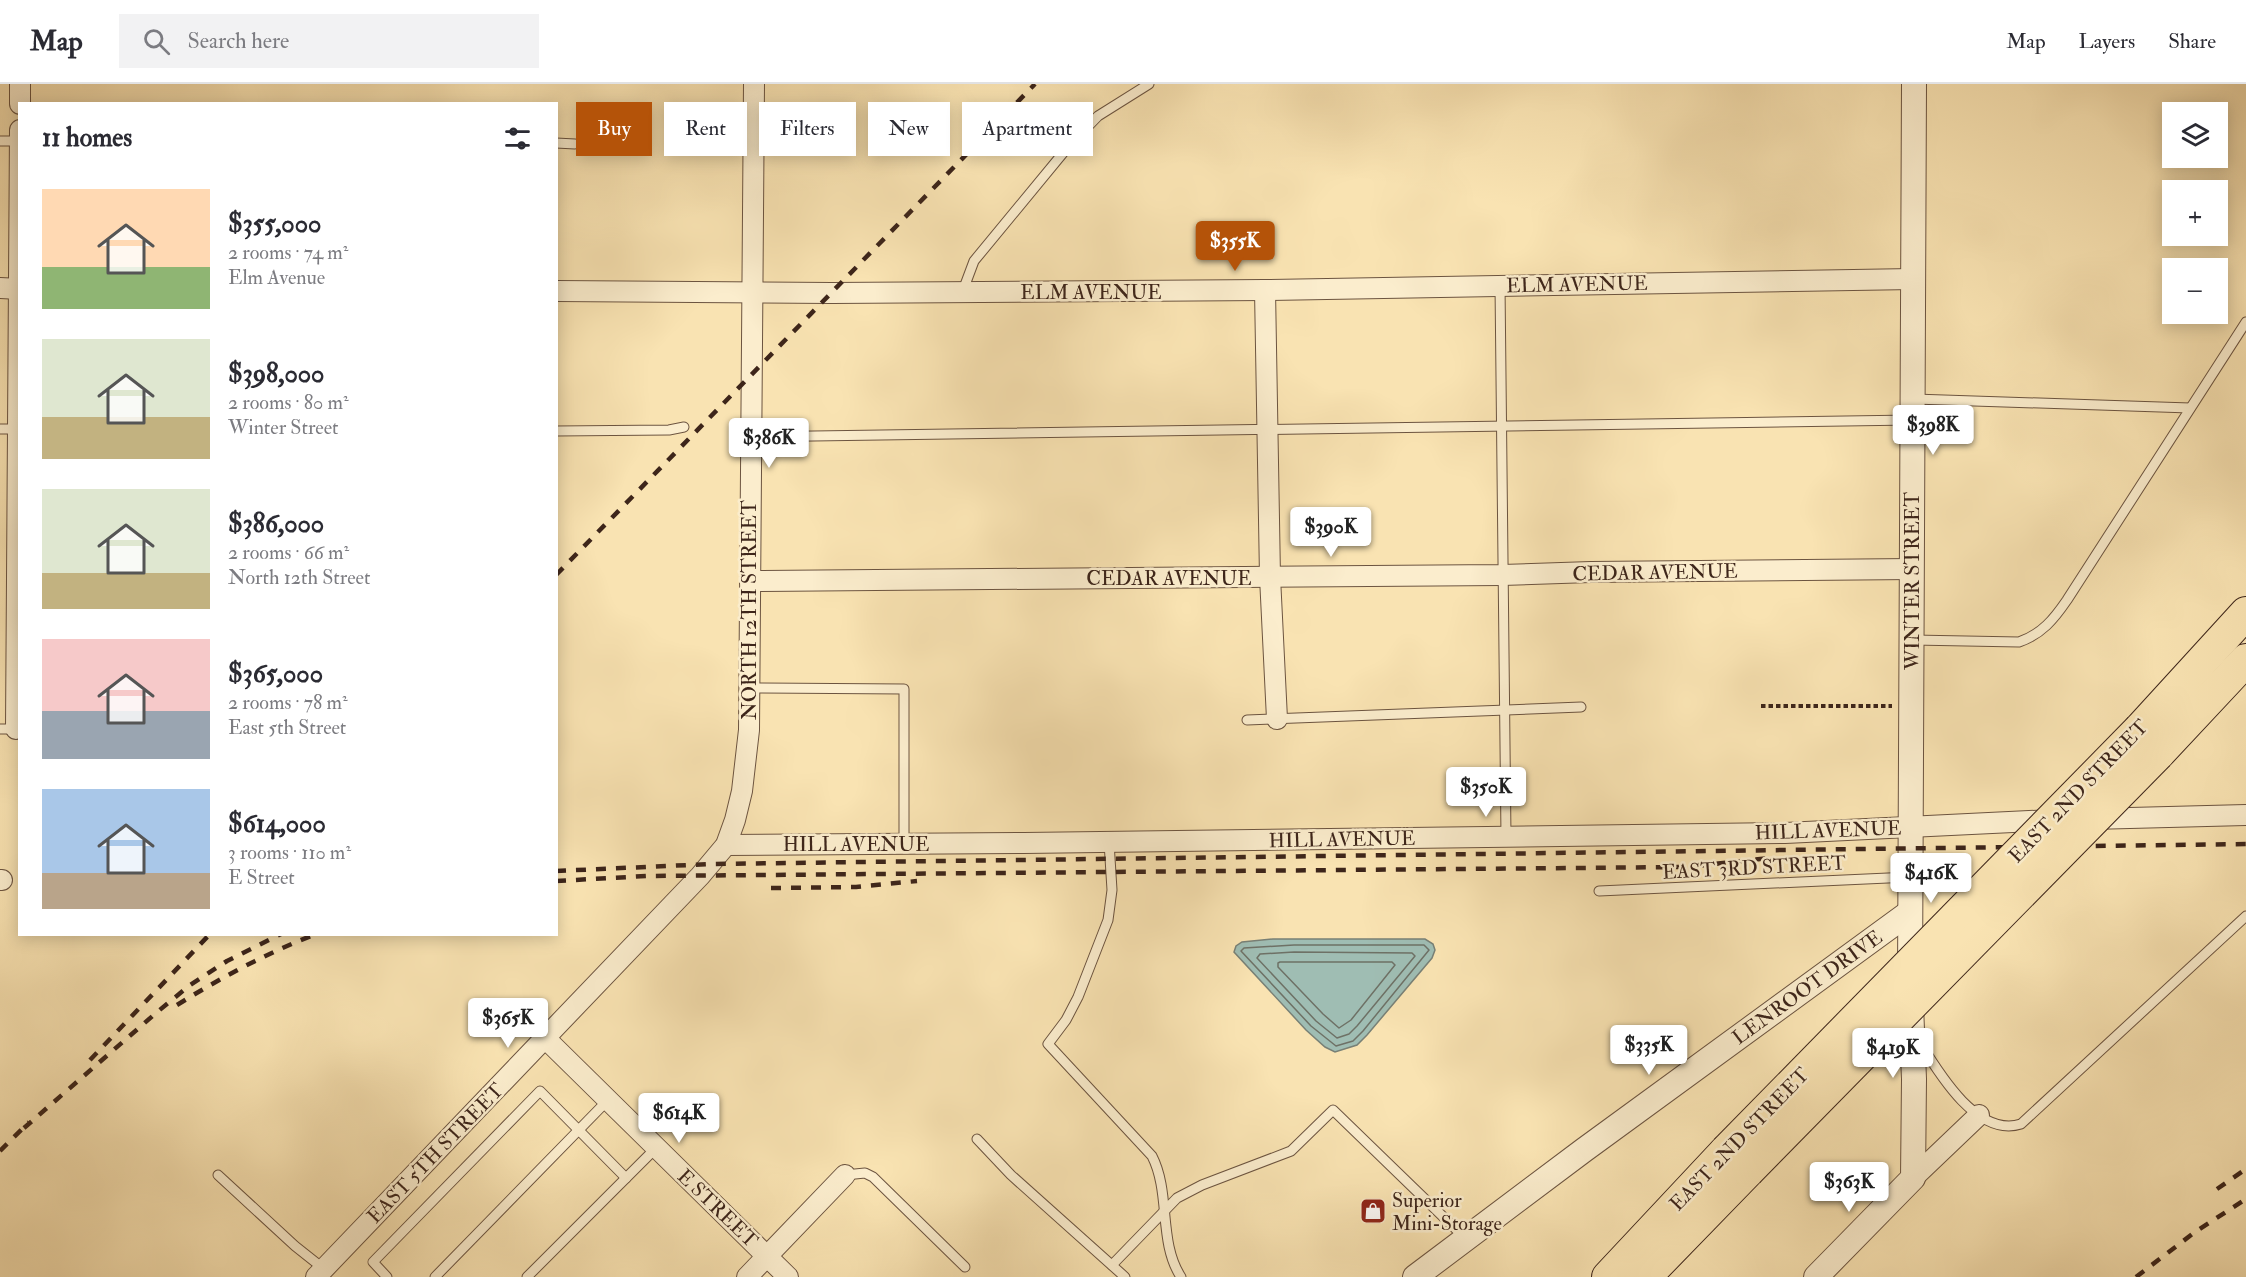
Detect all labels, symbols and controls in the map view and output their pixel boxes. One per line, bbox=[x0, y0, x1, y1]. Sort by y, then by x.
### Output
search box bbox=[119, 14, 539, 68]
text: Map bbox=[30, 24, 83, 59]
icon: search bbox=[140, 25, 173, 58]
text: Search here bbox=[188, 27, 289, 55]
text: Map bbox=[2006, 28, 2046, 55]
text: Layers bbox=[2079, 28, 2135, 55]
text: Share bbox=[2168, 28, 2216, 55]
chip: Buy bbox=[576, 102, 652, 156]
chip: Rent bbox=[664, 102, 747, 156]
chip: Filters bbox=[759, 102, 856, 156]
chip: New bbox=[868, 102, 950, 156]
chip: Apartment bbox=[962, 102, 1093, 156]
map controls bbox=[2162, 102, 2228, 324]
button: layers bbox=[2162, 102, 2228, 168]
text: 11 homes bbox=[42, 122, 132, 154]
icon: filters bbox=[501, 122, 534, 155]
button: + bbox=[2162, 180, 2228, 246]
text: $355,000 bbox=[228, 208, 321, 240]
icon: home bbox=[90, 213, 162, 285]
pin: $355K bbox=[1193, 221, 1277, 272]
text: $355K bbox=[1210, 228, 1260, 253]
text: 2 rooms · 74 m² bbox=[228, 240, 349, 265]
button: − bbox=[2162, 258, 2228, 324]
text: Elm Avenue bbox=[228, 265, 325, 290]
street label: ELM AVENUE bbox=[1506, 271, 1648, 298]
street label: ELM AVENUE bbox=[1020, 280, 1162, 305]
text: $398,000 bbox=[228, 358, 324, 390]
icon: home bbox=[90, 363, 162, 435]
text: 2 rooms · 80 m² bbox=[228, 390, 349, 415]
pin: $398K bbox=[1891, 405, 1975, 456]
text: $398K bbox=[1907, 412, 1959, 437]
text: Winter Street bbox=[228, 415, 339, 440]
pin: $386K bbox=[727, 418, 811, 469]
text: $386K bbox=[743, 425, 795, 450]
street label: WINTER STREET bbox=[1900, 492, 1925, 671]
street label: NORTH 12TH STREET bbox=[737, 500, 762, 720]
pin: $390K bbox=[1289, 507, 1373, 558]
text: $386,000 bbox=[228, 508, 324, 540]
icon: home bbox=[90, 513, 162, 585]
text: $390K bbox=[1304, 514, 1358, 539]
text: 2 rooms · 66 m² bbox=[228, 540, 349, 565]
street label: CEDAR AVENUE bbox=[1572, 559, 1738, 586]
text: North 12th Street bbox=[228, 565, 370, 590]
street label: CEDAR AVENUE bbox=[1086, 566, 1252, 591]
text: $365,000 bbox=[228, 658, 323, 690]
icon: home bbox=[90, 663, 162, 735]
text: 2 rooms · 78 m² bbox=[228, 690, 348, 715]
street label: EAST 2ND STREET bbox=[2003, 714, 2153, 868]
text: East 5th Street bbox=[228, 715, 346, 740]
pin: $350K bbox=[1444, 767, 1528, 818]
text: $350K bbox=[1460, 774, 1512, 799]
text: $614,000 bbox=[228, 808, 326, 840]
icon: home bbox=[90, 813, 162, 885]
street label: HILL AVENUE bbox=[1754, 815, 1902, 846]
street label: HILL AVENUE bbox=[1268, 826, 1416, 853]
street label: HILL AVENUE bbox=[783, 832, 929, 857]
text: 3 rooms · 110 m² bbox=[228, 840, 351, 865]
street label: EAST 3RD STREET bbox=[1662, 850, 1847, 885]
pin: $416K bbox=[1889, 853, 1973, 904]
text: $416K bbox=[1904, 860, 1958, 885]
text: E Street bbox=[228, 865, 295, 890]
street label: LENROOT DRIVE bbox=[1727, 925, 1887, 1050]
pin: $365K bbox=[466, 998, 550, 1049]
text: $365K bbox=[482, 1005, 534, 1030]
pin: $335K bbox=[1607, 1025, 1691, 1076]
pin: $419K bbox=[1851, 1028, 1935, 1079]
text: $335K bbox=[1624, 1032, 1674, 1057]
text: $419K bbox=[1866, 1035, 1920, 1060]
street label: EAST 2ND STREET bbox=[1664, 1062, 1814, 1216]
street label: EAST 5TH STREET bbox=[362, 1078, 509, 1229]
pin: $614K bbox=[637, 1093, 721, 1144]
text: $614K bbox=[652, 1100, 706, 1125]
pin: $363K bbox=[1807, 1162, 1891, 1213]
street label: E STREET bbox=[672, 1164, 763, 1253]
text: $363K bbox=[1824, 1169, 1874, 1194]
place label: Superior Mini-Storage bbox=[1392, 1188, 1502, 1236]
shop icon: Superior Mini-Storage bbox=[1358, 1196, 1388, 1226]

